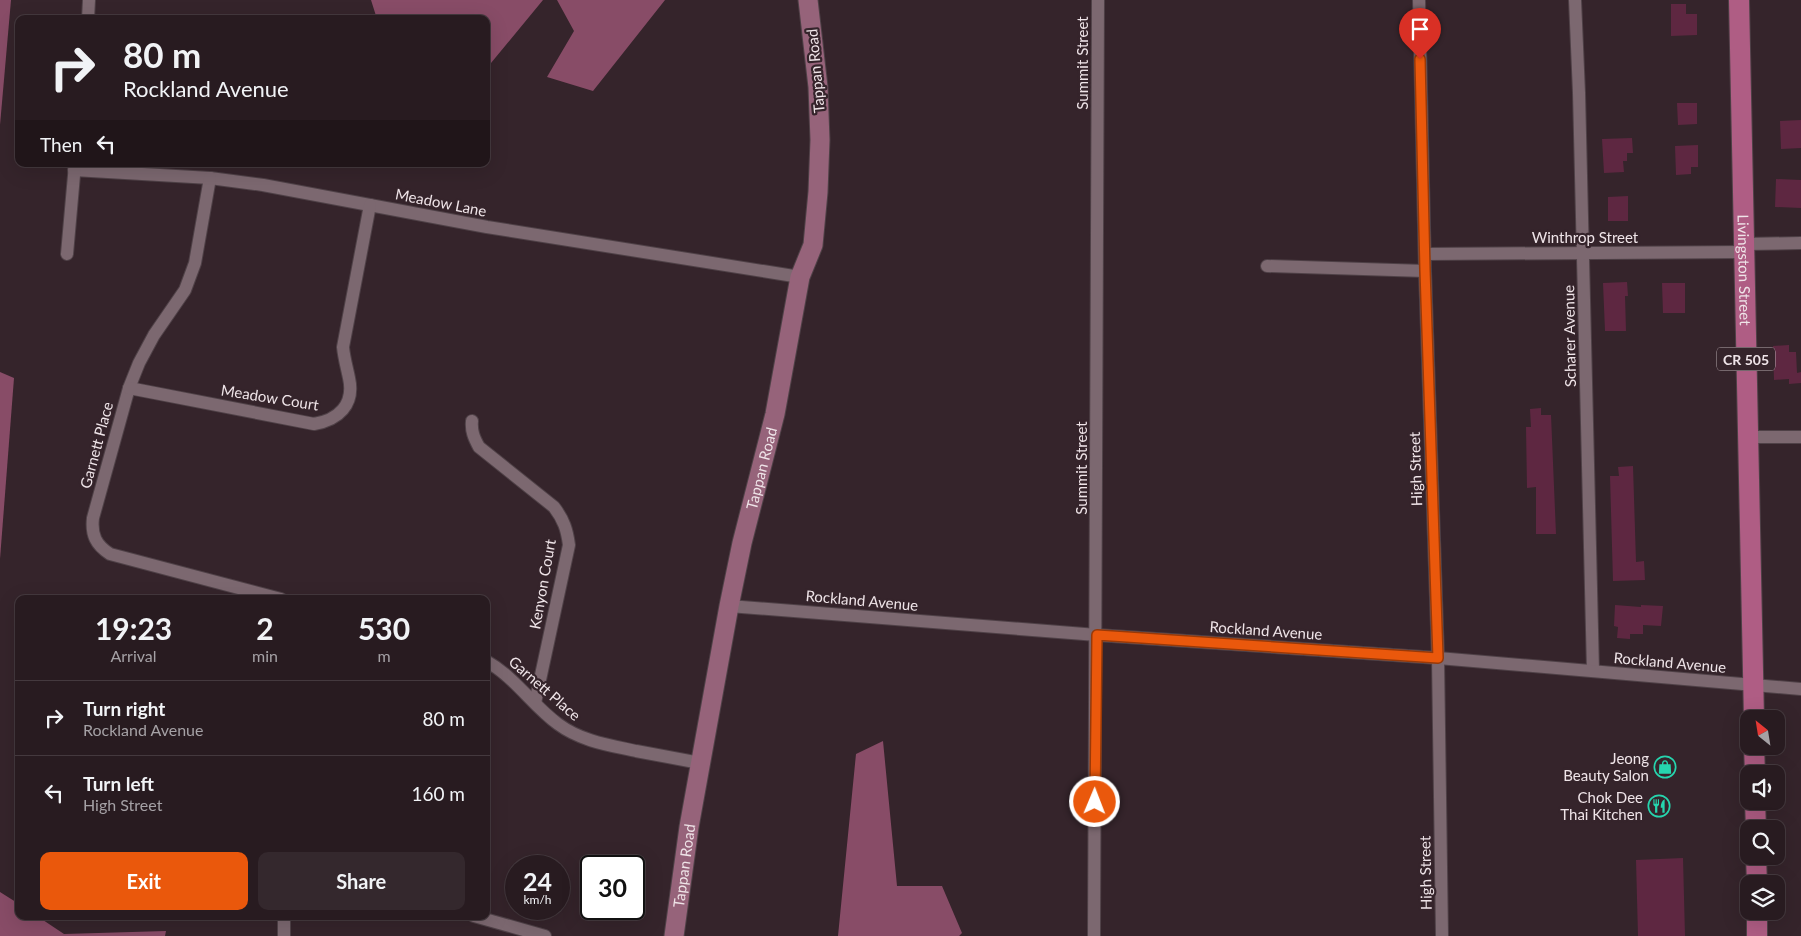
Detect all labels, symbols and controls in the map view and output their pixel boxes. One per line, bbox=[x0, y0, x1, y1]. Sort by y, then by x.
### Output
pin bbox=[1399, 8, 1441, 59]
icon: arrive bbox=[1406, 15, 1434, 43]
street label: Summit Street bbox=[1073, 16, 1091, 110]
street label: Tappan Road bbox=[802, 28, 828, 114]
text: 80 m bbox=[123, 33, 201, 75]
icon: right bbox=[40, 35, 105, 100]
text: Rockland Avenue bbox=[123, 75, 289, 102]
icon: left bbox=[92, 130, 120, 158]
text: Then bbox=[40, 133, 82, 156]
street label: Meadow Lane bbox=[394, 184, 488, 220]
street label: Livingston Street bbox=[1734, 214, 1755, 326]
street label: Winthrop Street bbox=[1532, 228, 1639, 246]
street label: Scharer Avenue bbox=[1559, 285, 1579, 387]
road number: CR 505 bbox=[1717, 348, 1775, 370]
street label: Meadow Court bbox=[220, 380, 321, 414]
street label: Garnett Place bbox=[76, 400, 116, 490]
street label: Summit Street bbox=[1072, 421, 1090, 515]
street label: Tappan Road bbox=[742, 425, 780, 511]
street label: High Street bbox=[1405, 431, 1425, 507]
street label: Kenyon Court bbox=[525, 537, 559, 631]
street label: Rockland Avenue bbox=[805, 586, 919, 614]
text: 19:23 bbox=[95, 610, 172, 646]
text: 2 bbox=[256, 610, 274, 646]
text: 530 bbox=[358, 610, 410, 646]
street label: Rockland Avenue bbox=[1209, 617, 1323, 643]
text: Arrival bbox=[110, 646, 157, 665]
text: min bbox=[252, 646, 278, 665]
text: m bbox=[377, 646, 391, 665]
street label: Rockland Avenue bbox=[1613, 648, 1727, 676]
street label: Garnett Place bbox=[505, 652, 585, 724]
text: Turn right bbox=[83, 697, 165, 720]
icon: right bbox=[40, 704, 68, 732]
text: 80 m bbox=[422, 707, 465, 730]
north arrow bbox=[1740, 710, 1785, 755]
map controls bbox=[1740, 710, 1785, 920]
text: Rockland Avenue bbox=[83, 720, 204, 739]
place label: Jeong Beauty Salon bbox=[1563, 749, 1649, 784]
shop icon: Jeong Beauty Salon bbox=[1653, 755, 1677, 779]
button: sound bbox=[1740, 765, 1785, 810]
text: Turn left bbox=[83, 772, 154, 795]
position arrow bbox=[1068, 775, 1120, 827]
icon: left bbox=[40, 779, 68, 807]
text: 160 m bbox=[411, 782, 465, 805]
place label: Chok Dee Thai Kitchen bbox=[1560, 788, 1643, 823]
restaurant icon: Chok Dee Thai Kitchen bbox=[1647, 794, 1671, 818]
text: High Street bbox=[83, 795, 162, 814]
button: search bbox=[1740, 820, 1785, 865]
street label: Tappan Road bbox=[669, 823, 698, 909]
street label: High Street bbox=[1415, 835, 1435, 910]
button: Exit bbox=[40, 852, 248, 910]
button: Share bbox=[258, 852, 465, 910]
speed limit sign: 30 bbox=[580, 855, 645, 920]
text: 24 bbox=[523, 866, 552, 896]
button: layers bbox=[1740, 875, 1785, 920]
text: km/h bbox=[523, 892, 552, 907]

